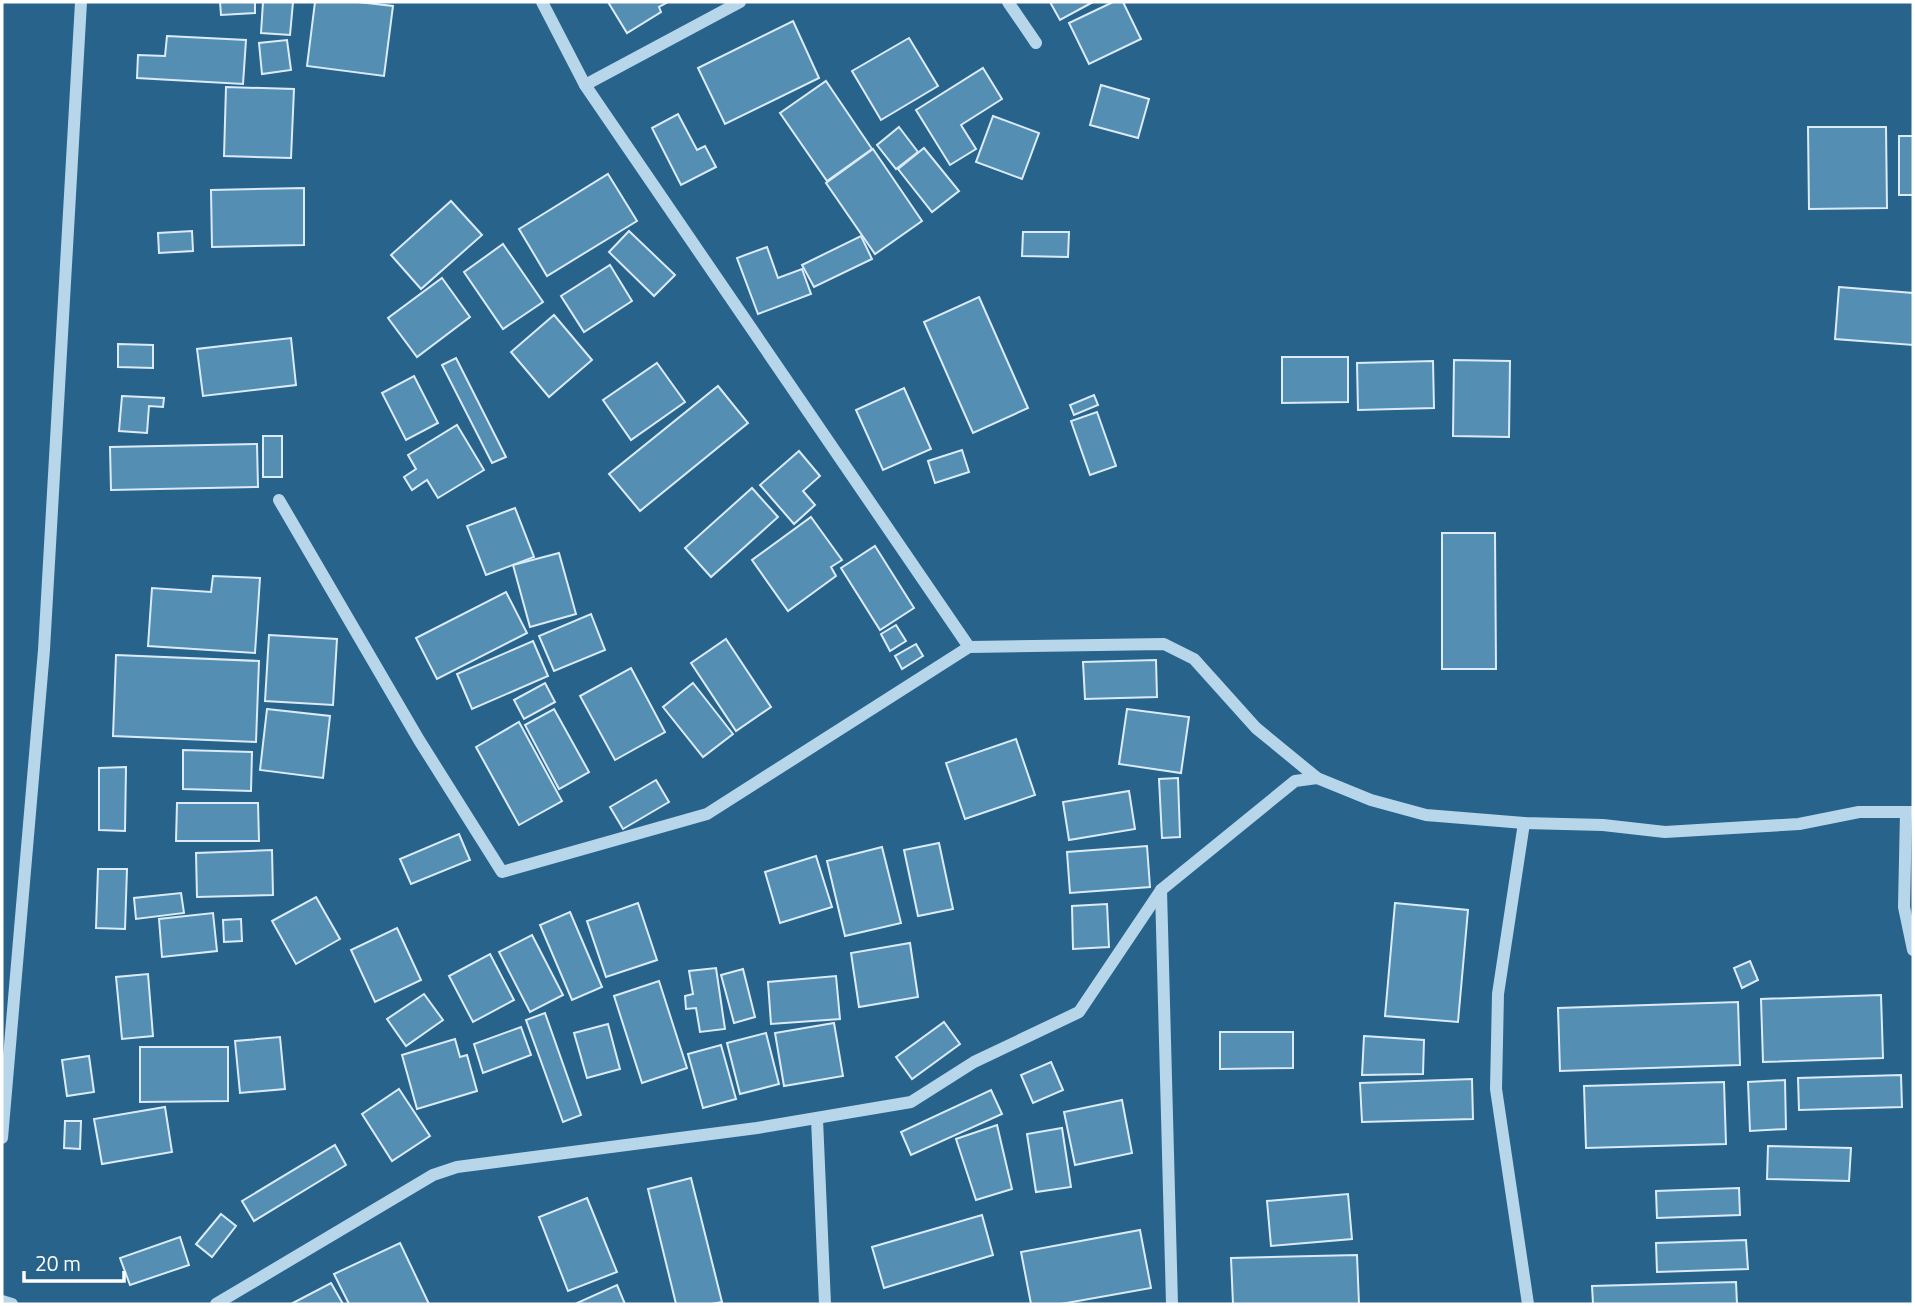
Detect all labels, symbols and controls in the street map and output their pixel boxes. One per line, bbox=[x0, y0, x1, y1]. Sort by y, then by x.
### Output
scale bar bbox=[24, 1240, 124, 1284]
text: 20 m bbox=[35, 1247, 81, 1279]

